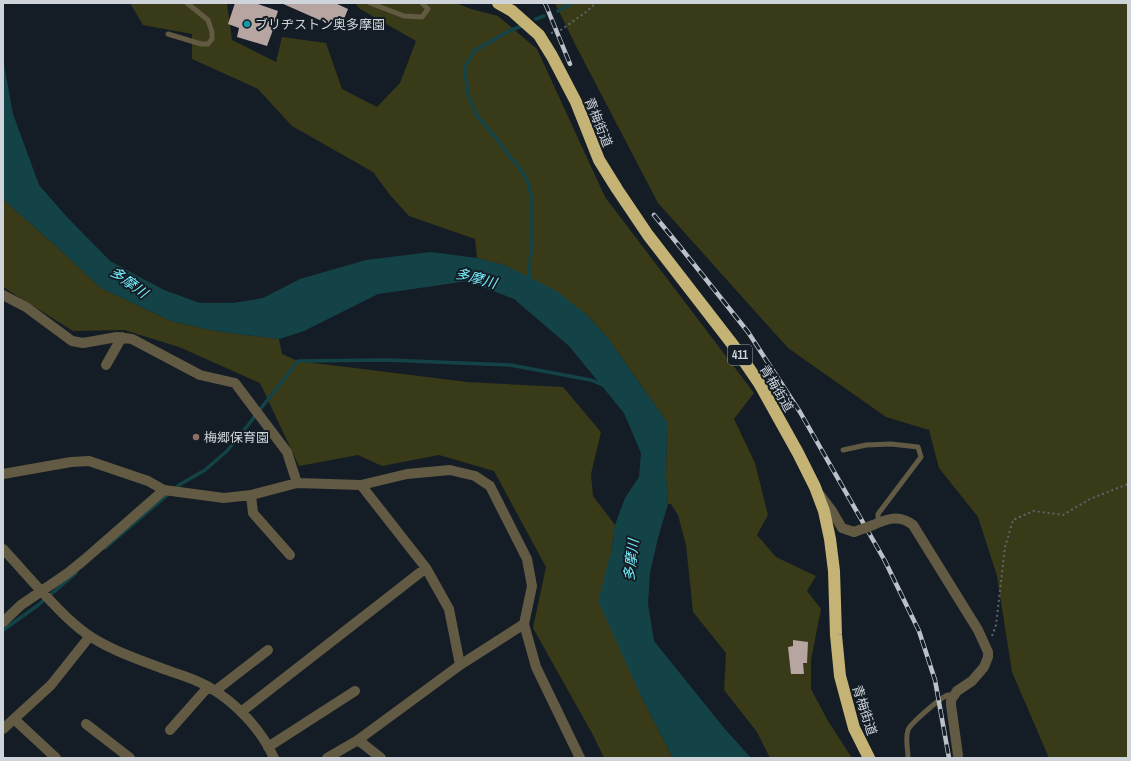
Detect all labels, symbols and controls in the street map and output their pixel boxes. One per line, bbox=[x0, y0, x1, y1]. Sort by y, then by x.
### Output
place label: ブリヂストン奥多摩園 bbox=[255, 16, 385, 33]
marker: ブリヂストン奥多摩園 bbox=[242, 19, 252, 29]
street label: 青梅街道 bbox=[581, 95, 616, 149]
water label: 多摩川 bbox=[107, 262, 153, 303]
water label: 多摩川 bbox=[453, 264, 501, 293]
road number: 411 bbox=[728, 345, 752, 365]
street label: 青梅街道 bbox=[756, 362, 797, 415]
place label: 梅郷保育園 bbox=[204, 429, 269, 446]
marker: 梅郷保育園 bbox=[191, 432, 201, 442]
water label: 多摩川 bbox=[620, 536, 643, 582]
street label: 青梅街道 bbox=[848, 683, 881, 738]

